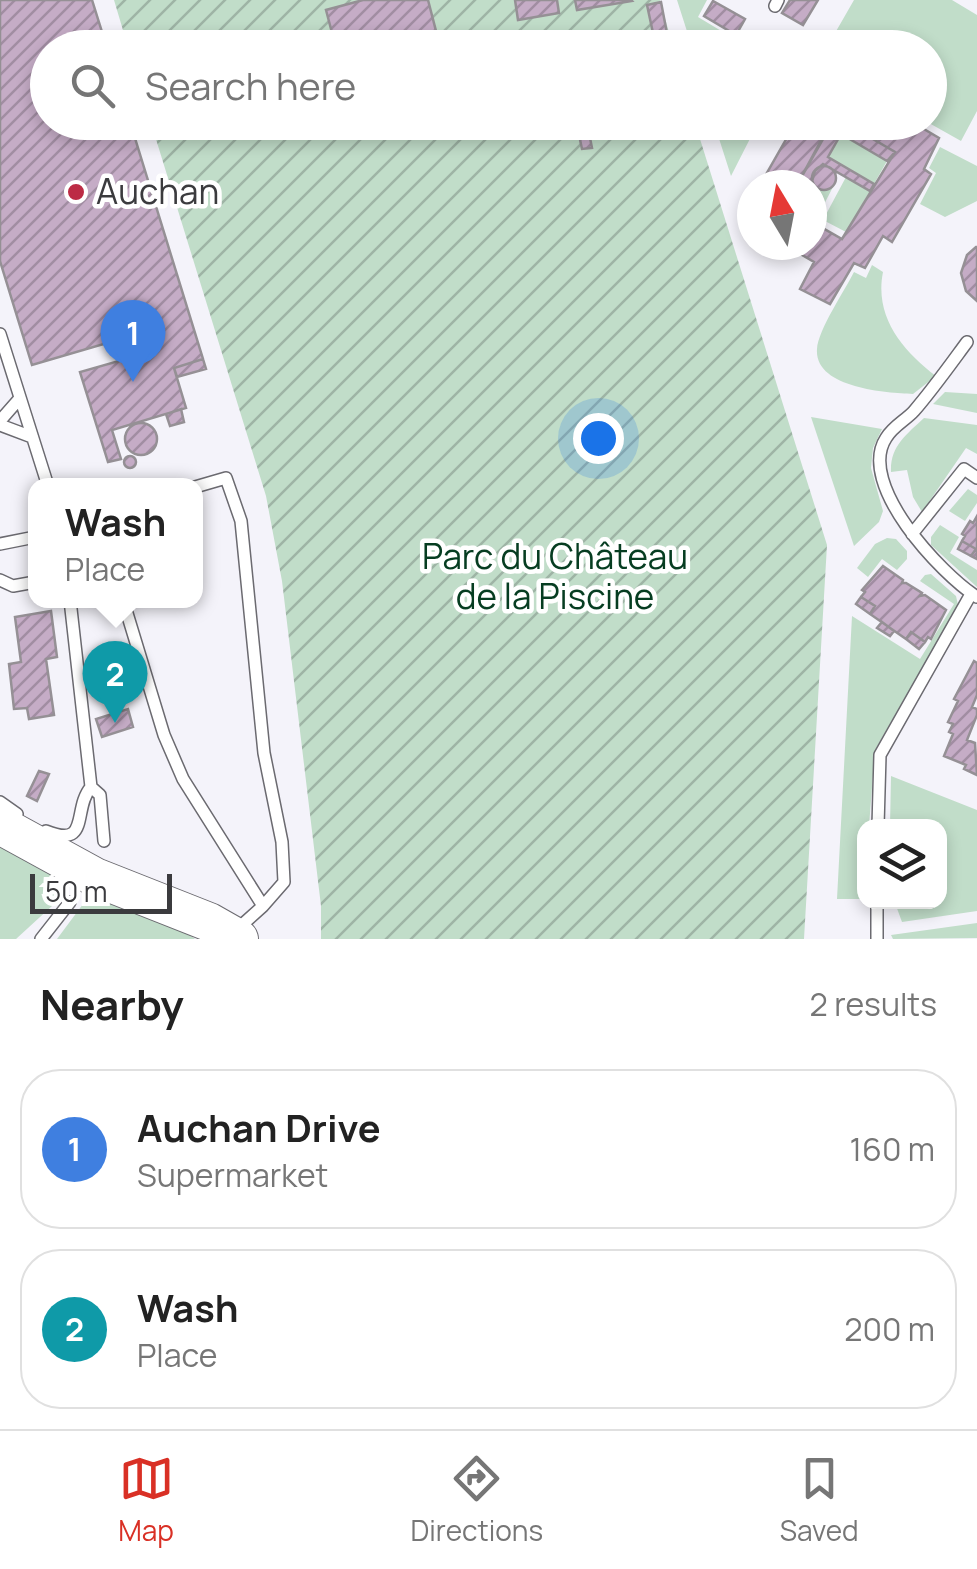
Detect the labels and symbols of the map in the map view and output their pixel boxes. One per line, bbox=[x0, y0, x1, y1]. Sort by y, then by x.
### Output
place label: Auchan bbox=[96, 167, 219, 215]
north arrow bbox=[737, 170, 827, 260]
marker: Auchan bbox=[65, 181, 87, 203]
pin: 1 bbox=[100, 300, 166, 382]
your location bbox=[573, 413, 624, 464]
park label: Parc du Château de la Piscine bbox=[422, 532, 688, 620]
pin: 2 bbox=[82, 640, 148, 723]
scale bar bbox=[30, 869, 172, 914]

